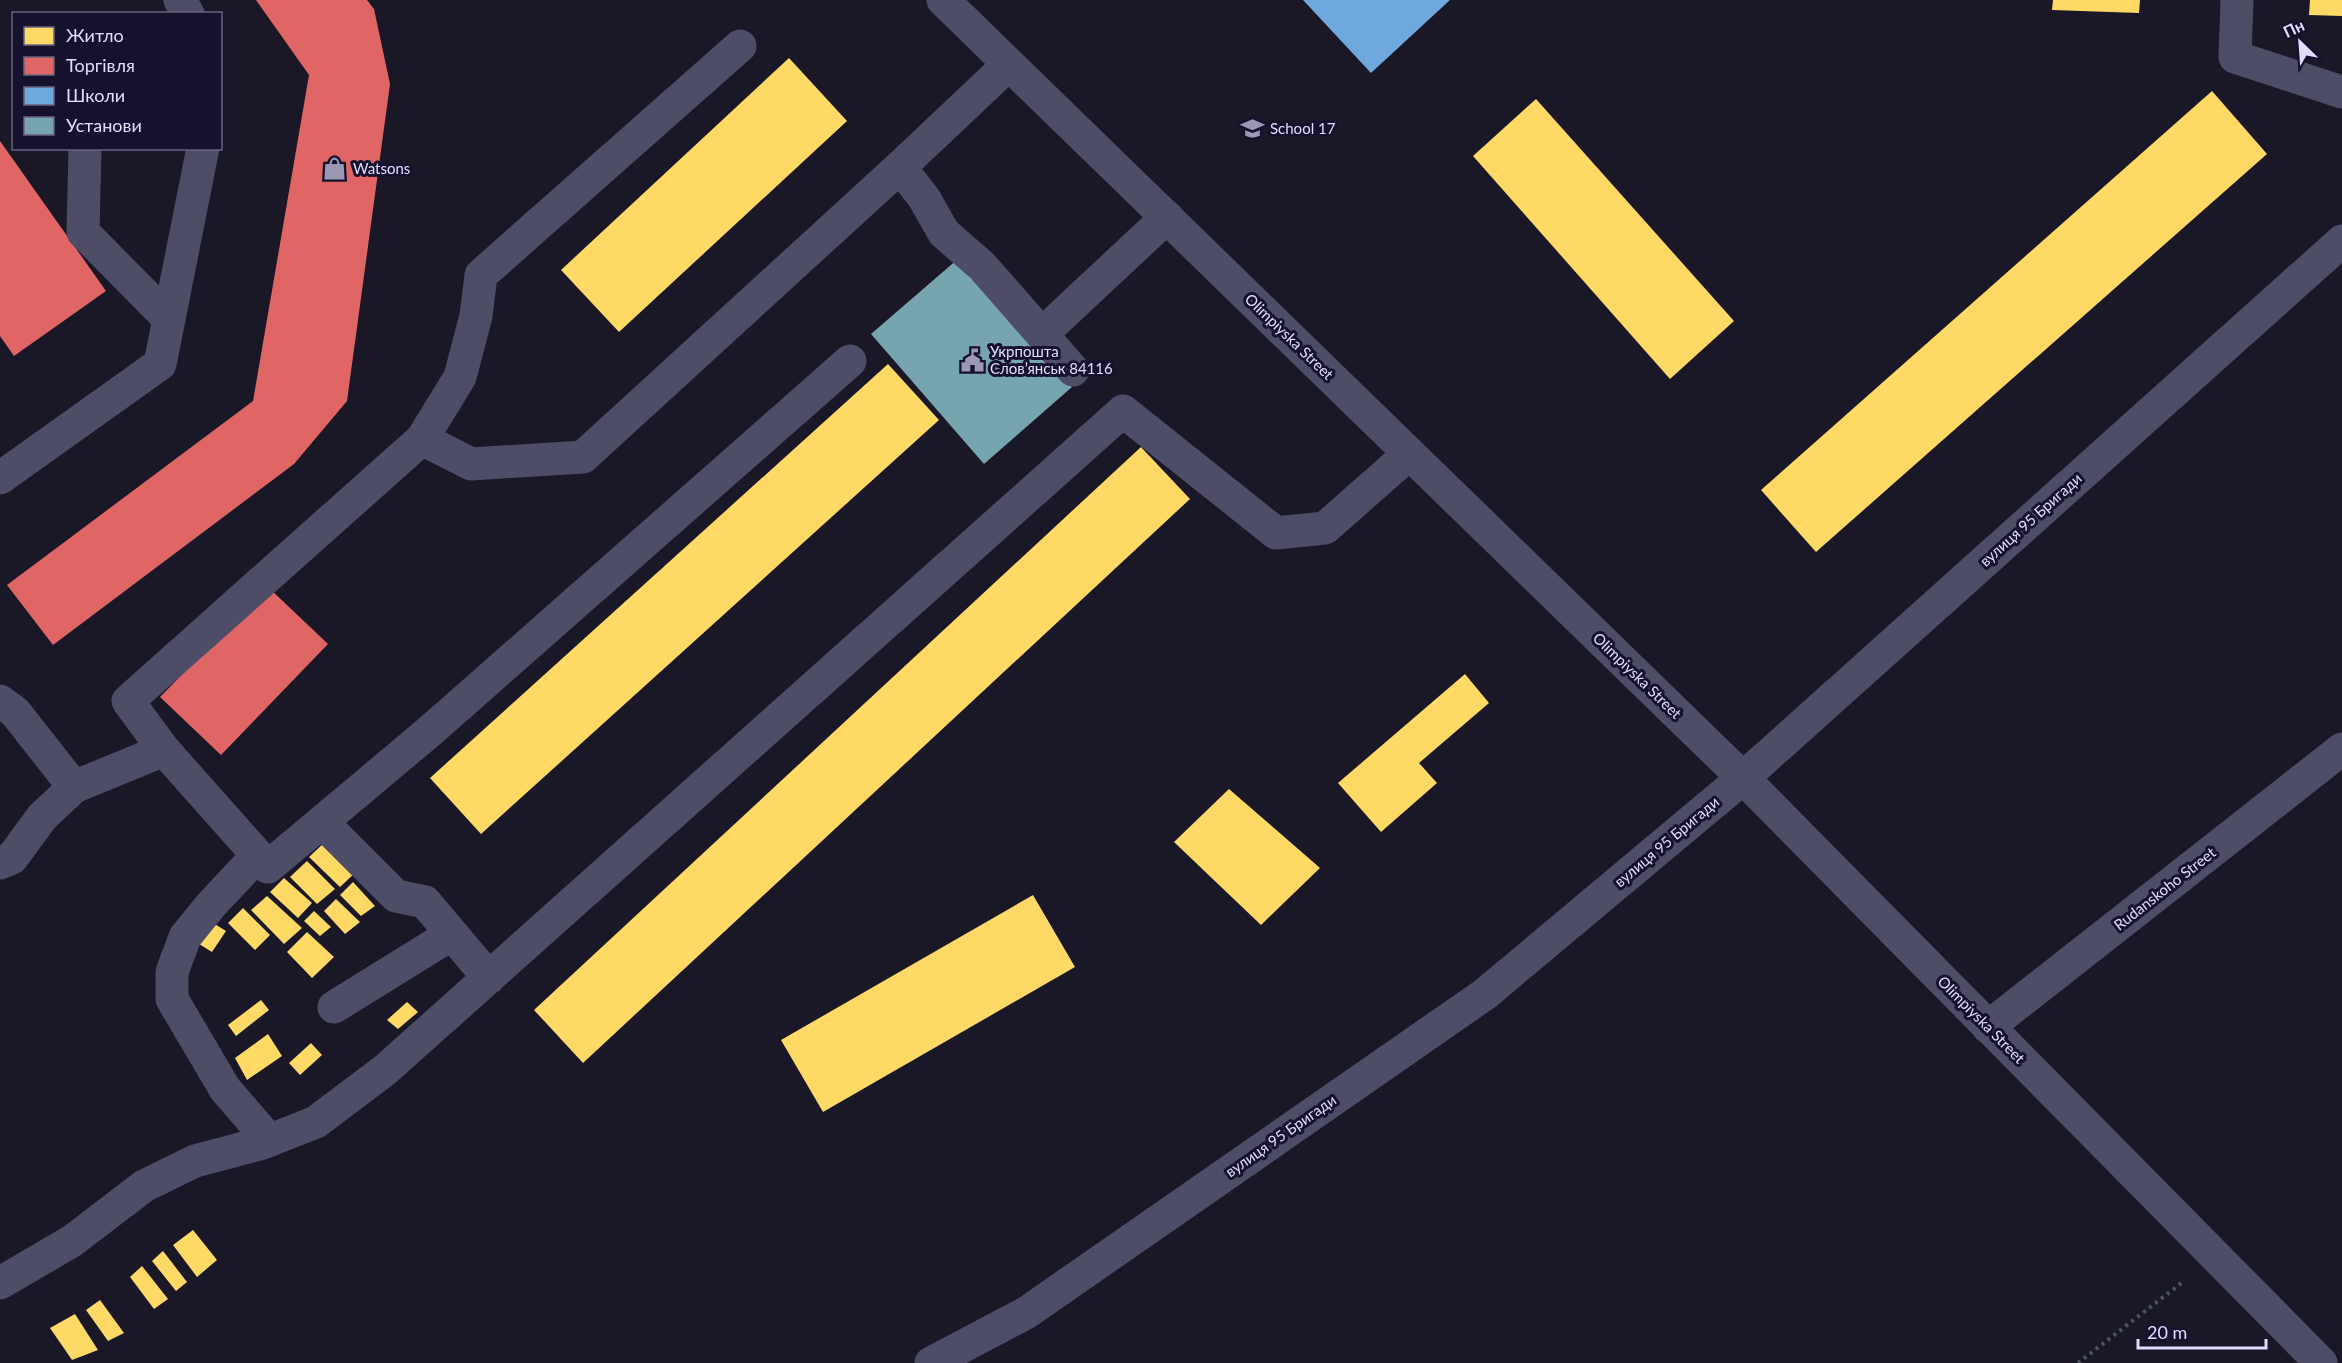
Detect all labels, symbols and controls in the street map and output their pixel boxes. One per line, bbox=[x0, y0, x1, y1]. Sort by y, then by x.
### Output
legend bbox=[12, 12, 222, 150]
north arrow bbox=[2270, 12, 2330, 72]
text: Пн bbox=[2280, 15, 2307, 41]
text: Житло bbox=[66, 24, 124, 46]
text: Торгівля bbox=[66, 54, 135, 76]
text: Школи bbox=[66, 84, 125, 106]
text: Установи bbox=[66, 114, 142, 136]
school or university icon: School 17 bbox=[1239, 116, 1265, 142]
place label: School 17 bbox=[1270, 119, 1336, 137]
shop icon: Watsons bbox=[322, 156, 348, 182]
place label: Watsons bbox=[353, 159, 410, 177]
street label: Olimpiyska Street bbox=[1242, 290, 1338, 383]
place label: Укрпошта Слов’янськ 84116 bbox=[990, 342, 1113, 377]
public building icon: Укрпошта Слов’янськ 84116 bbox=[959, 348, 985, 374]
street label: вулиця 95 Бригади bbox=[1976, 469, 2085, 570]
street label: Olimpiyska Street bbox=[1590, 629, 1686, 722]
street label: вулиця 95 Бригади bbox=[1610, 792, 1722, 890]
street label: Rudanskoho Street bbox=[2110, 843, 2219, 934]
street label: Olimpiyska Street bbox=[1934, 972, 2029, 1067]
street label: вулиця 95 Бригади bbox=[1222, 1090, 1339, 1180]
scale bar bbox=[2138, 1312, 2266, 1350]
text: 20 m bbox=[2147, 1321, 2187, 1343]

